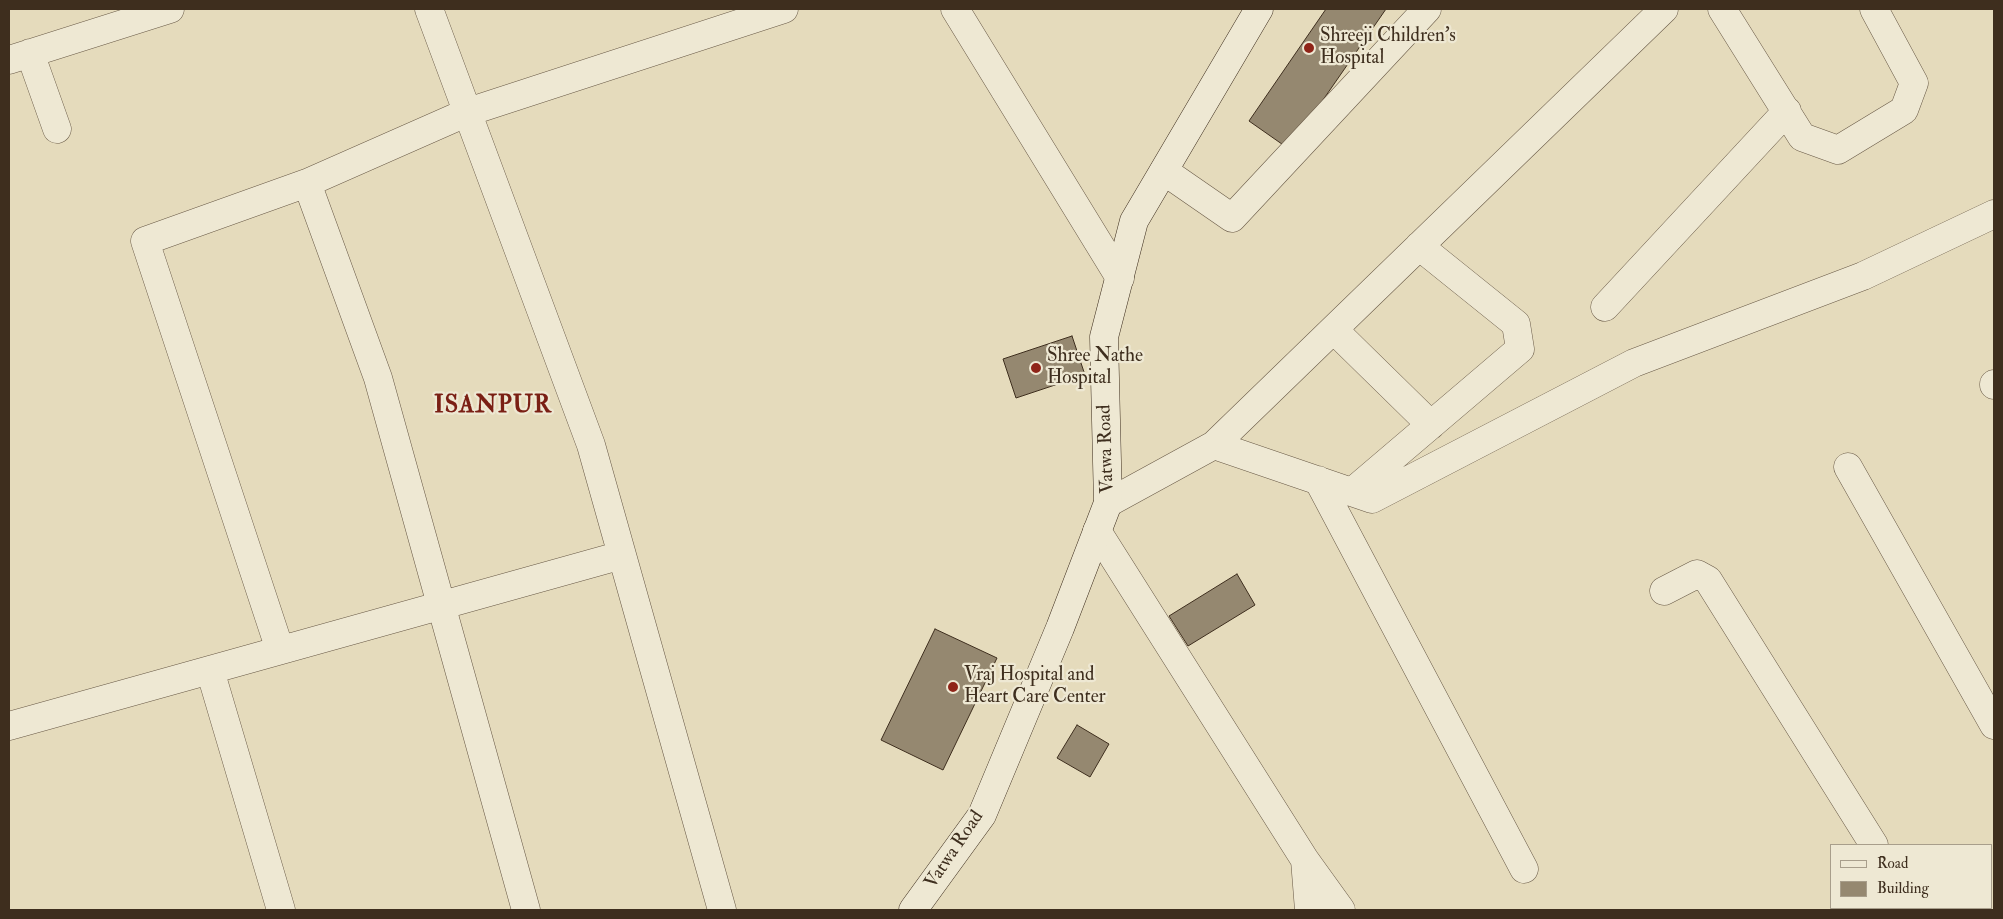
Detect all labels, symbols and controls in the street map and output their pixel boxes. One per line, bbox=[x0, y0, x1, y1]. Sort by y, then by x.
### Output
place label: Shreeji Children's Hospital bbox=[1320, 26, 1456, 70]
marker: Shreeji Children's Hospital bbox=[1302, 41, 1316, 55]
place label: Shree Nathe Hospital bbox=[1047, 346, 1143, 390]
marker: Shree Nathe Hospital bbox=[1029, 361, 1043, 375]
district label: ISANPUR bbox=[433, 393, 553, 421]
street label: Vatwa Road bbox=[1094, 404, 1120, 494]
place label: Vraj Hospital and Heart Care Center bbox=[964, 665, 1106, 709]
marker: Vraj Hospital and Heart Care Center bbox=[946, 680, 960, 694]
street label: Vatwa Road bbox=[921, 807, 989, 893]
legend bbox=[1830, 844, 1993, 909]
text: Road bbox=[1877, 854, 1908, 873]
text: Building bbox=[1877, 879, 1929, 898]

